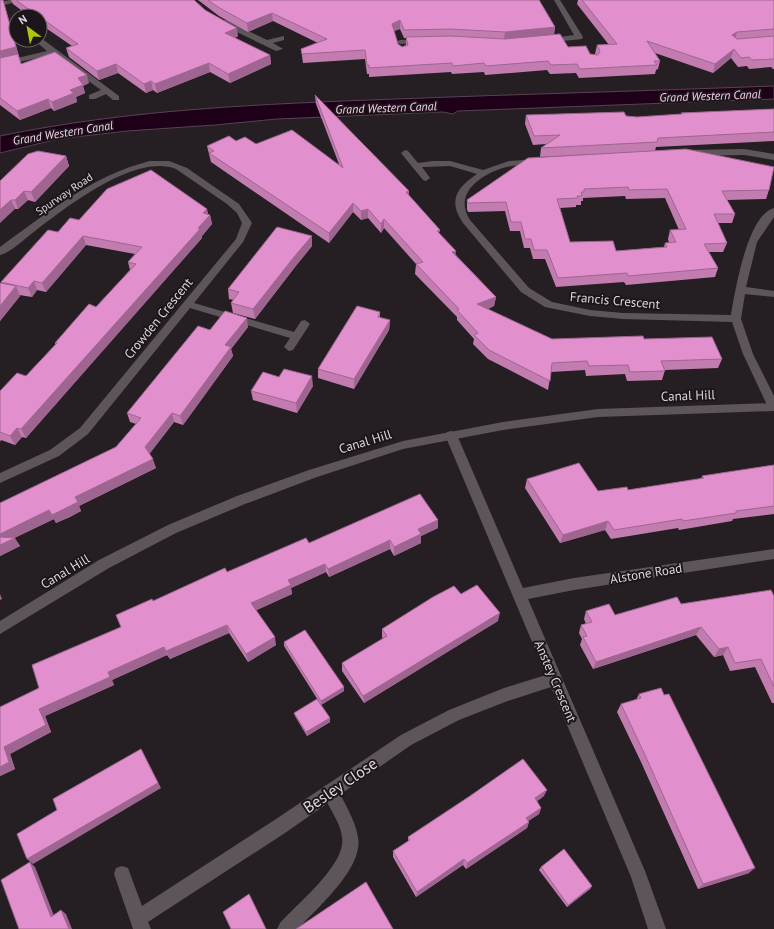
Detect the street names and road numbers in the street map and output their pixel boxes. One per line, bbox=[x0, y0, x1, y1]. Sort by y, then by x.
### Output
street label: Spurway Road bbox=[33, 170, 95, 218]
street label: Crowden Crescent bbox=[120, 274, 197, 362]
street label: Francis Crescent bbox=[569, 288, 661, 313]
street label: Canal Hill bbox=[661, 386, 716, 405]
street label: Canal Hill bbox=[337, 425, 394, 458]
street label: Canal Hill bbox=[38, 550, 93, 593]
street label: Alstone Road bbox=[609, 559, 683, 588]
street label: Anstey Crescent bbox=[531, 638, 581, 725]
street label: Besley Close bbox=[299, 753, 381, 817]

